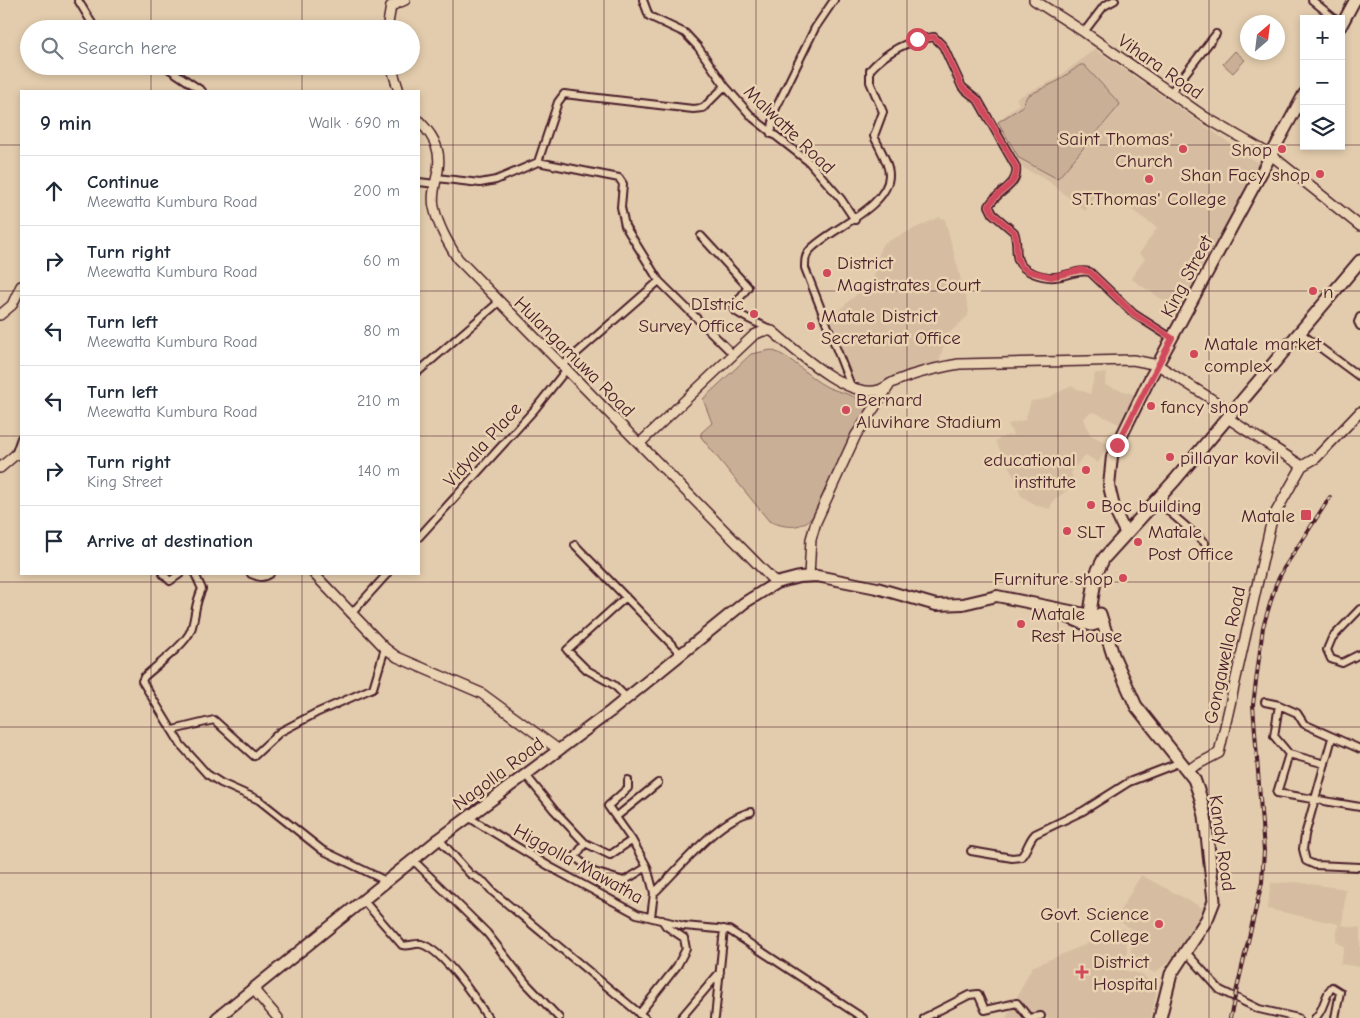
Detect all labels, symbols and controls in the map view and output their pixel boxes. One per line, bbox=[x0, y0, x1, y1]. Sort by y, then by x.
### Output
north arrow bbox=[1240, 15, 1285, 60]
map controls bbox=[1300, 15, 1345, 150]
button: + bbox=[1300, 15, 1345, 60]
search box bbox=[20, 20, 420, 75]
route start bbox=[906, 28, 929, 51]
street label: Vihara Road bbox=[1114, 29, 1207, 104]
icon: search bbox=[38, 34, 66, 62]
text: Search here bbox=[78, 37, 177, 59]
button: − bbox=[1300, 60, 1345, 105]
street label: Malwatte Road bbox=[739, 81, 839, 179]
button: layers bbox=[1300, 105, 1345, 150]
text: 9 min bbox=[40, 111, 92, 135]
text: Walk · 690 m bbox=[309, 114, 400, 132]
place label: Saint Thomas' Church bbox=[1059, 128, 1173, 172]
place label: Shop bbox=[1231, 139, 1272, 161]
marker: Saint Thomas' Church bbox=[1177, 143, 1189, 155]
marker: Shop bbox=[1276, 143, 1288, 155]
place label: Shan Facy shop bbox=[1181, 164, 1310, 186]
marker: Shan Facy shop bbox=[1314, 168, 1326, 180]
text: Continue bbox=[87, 171, 159, 193]
marker: ST.Thomas' College bbox=[1143, 173, 1155, 185]
icon: ahead bbox=[40, 177, 68, 205]
text: 200 m bbox=[354, 182, 400, 200]
place label: ST.Thomas' College bbox=[1072, 188, 1226, 210]
text: Meewatta Kumbura Road bbox=[87, 193, 258, 211]
street label: King Street bbox=[1156, 231, 1218, 321]
text: Turn right bbox=[87, 241, 171, 263]
icon: right bbox=[40, 247, 68, 275]
text: 60 m bbox=[363, 252, 400, 270]
place label: District Magistrates Court bbox=[837, 252, 981, 296]
text: Meewatta Kumbura Road bbox=[87, 263, 258, 281]
marker: District Magistrates Court bbox=[821, 267, 833, 279]
place label: n bbox=[1323, 281, 1334, 303]
marker: n bbox=[1307, 285, 1319, 297]
street label: Hulangamuwa Road bbox=[509, 292, 639, 422]
place label: DIstric Survey Office bbox=[639, 293, 744, 337]
place label: Matale District Secretariat Office bbox=[821, 305, 961, 349]
marker: DIstric Survey Office bbox=[748, 308, 760, 320]
text: Turn left bbox=[87, 311, 158, 333]
icon: left bbox=[40, 317, 68, 345]
marker: Matale District Secretariat Office bbox=[805, 320, 817, 332]
text: 80 m bbox=[363, 322, 400, 340]
text: Meewatta Kumbura Road bbox=[87, 333, 258, 351]
place label: Matale market complex bbox=[1204, 333, 1322, 377]
marker: Matale market complex bbox=[1188, 348, 1200, 360]
text: Turn left bbox=[87, 381, 158, 403]
icon: left bbox=[40, 387, 68, 415]
place label: Bernard Aluvihare Stadium bbox=[856, 389, 1001, 433]
text: 210 m bbox=[357, 392, 400, 410]
place label: fancy shop bbox=[1160, 396, 1249, 418]
street label: Vidyala Place bbox=[439, 398, 526, 491]
marker: fancy shop bbox=[1145, 400, 1157, 412]
text: Meewatta Kumbura Road bbox=[87, 403, 258, 421]
marker: Bernard Aluvihare Stadium bbox=[840, 404, 852, 416]
route end bbox=[1106, 434, 1129, 457]
place label: pillayar kovil bbox=[1180, 447, 1279, 469]
place label: educational institute bbox=[983, 449, 1076, 493]
text: Turn right bbox=[87, 451, 171, 473]
marker: pillayar kovil bbox=[1164, 451, 1176, 463]
icon: right bbox=[40, 457, 68, 485]
text: 140 m bbox=[358, 462, 400, 480]
marker: educational institute bbox=[1080, 464, 1092, 476]
text: King Street bbox=[87, 473, 162, 491]
place label: Boc building bbox=[1101, 495, 1202, 517]
marker: Boc building bbox=[1085, 499, 1097, 511]
place label: Matale bbox=[1241, 505, 1295, 527]
marker: Matale bbox=[1299, 508, 1313, 522]
place label: SLT bbox=[1077, 521, 1105, 543]
place label: Matale Post Office bbox=[1148, 521, 1233, 565]
marker: SLT bbox=[1061, 525, 1073, 537]
icon: arrive bbox=[40, 527, 68, 555]
text: Arrive at destination bbox=[87, 530, 253, 552]
marker: Matale Post Office bbox=[1132, 536, 1144, 548]
place label: Furniture shop bbox=[994, 568, 1113, 590]
marker: Furniture shop bbox=[1117, 572, 1129, 584]
street label: Gongawella Road bbox=[1200, 584, 1250, 726]
place label: Matale Rest House bbox=[1031, 603, 1122, 647]
marker: Matale Rest House bbox=[1015, 618, 1027, 630]
street label: Nagolla Road bbox=[449, 733, 548, 815]
street label: Kandy Road bbox=[1204, 794, 1240, 893]
street label: Higgolla Mawatha bbox=[510, 819, 647, 909]
place label: Govt. Science College bbox=[1040, 903, 1149, 947]
marker: Govt. Science College bbox=[1153, 918, 1165, 930]
place label: District Hospital bbox=[1093, 951, 1158, 995]
marker: District Hospital bbox=[1075, 965, 1089, 979]

